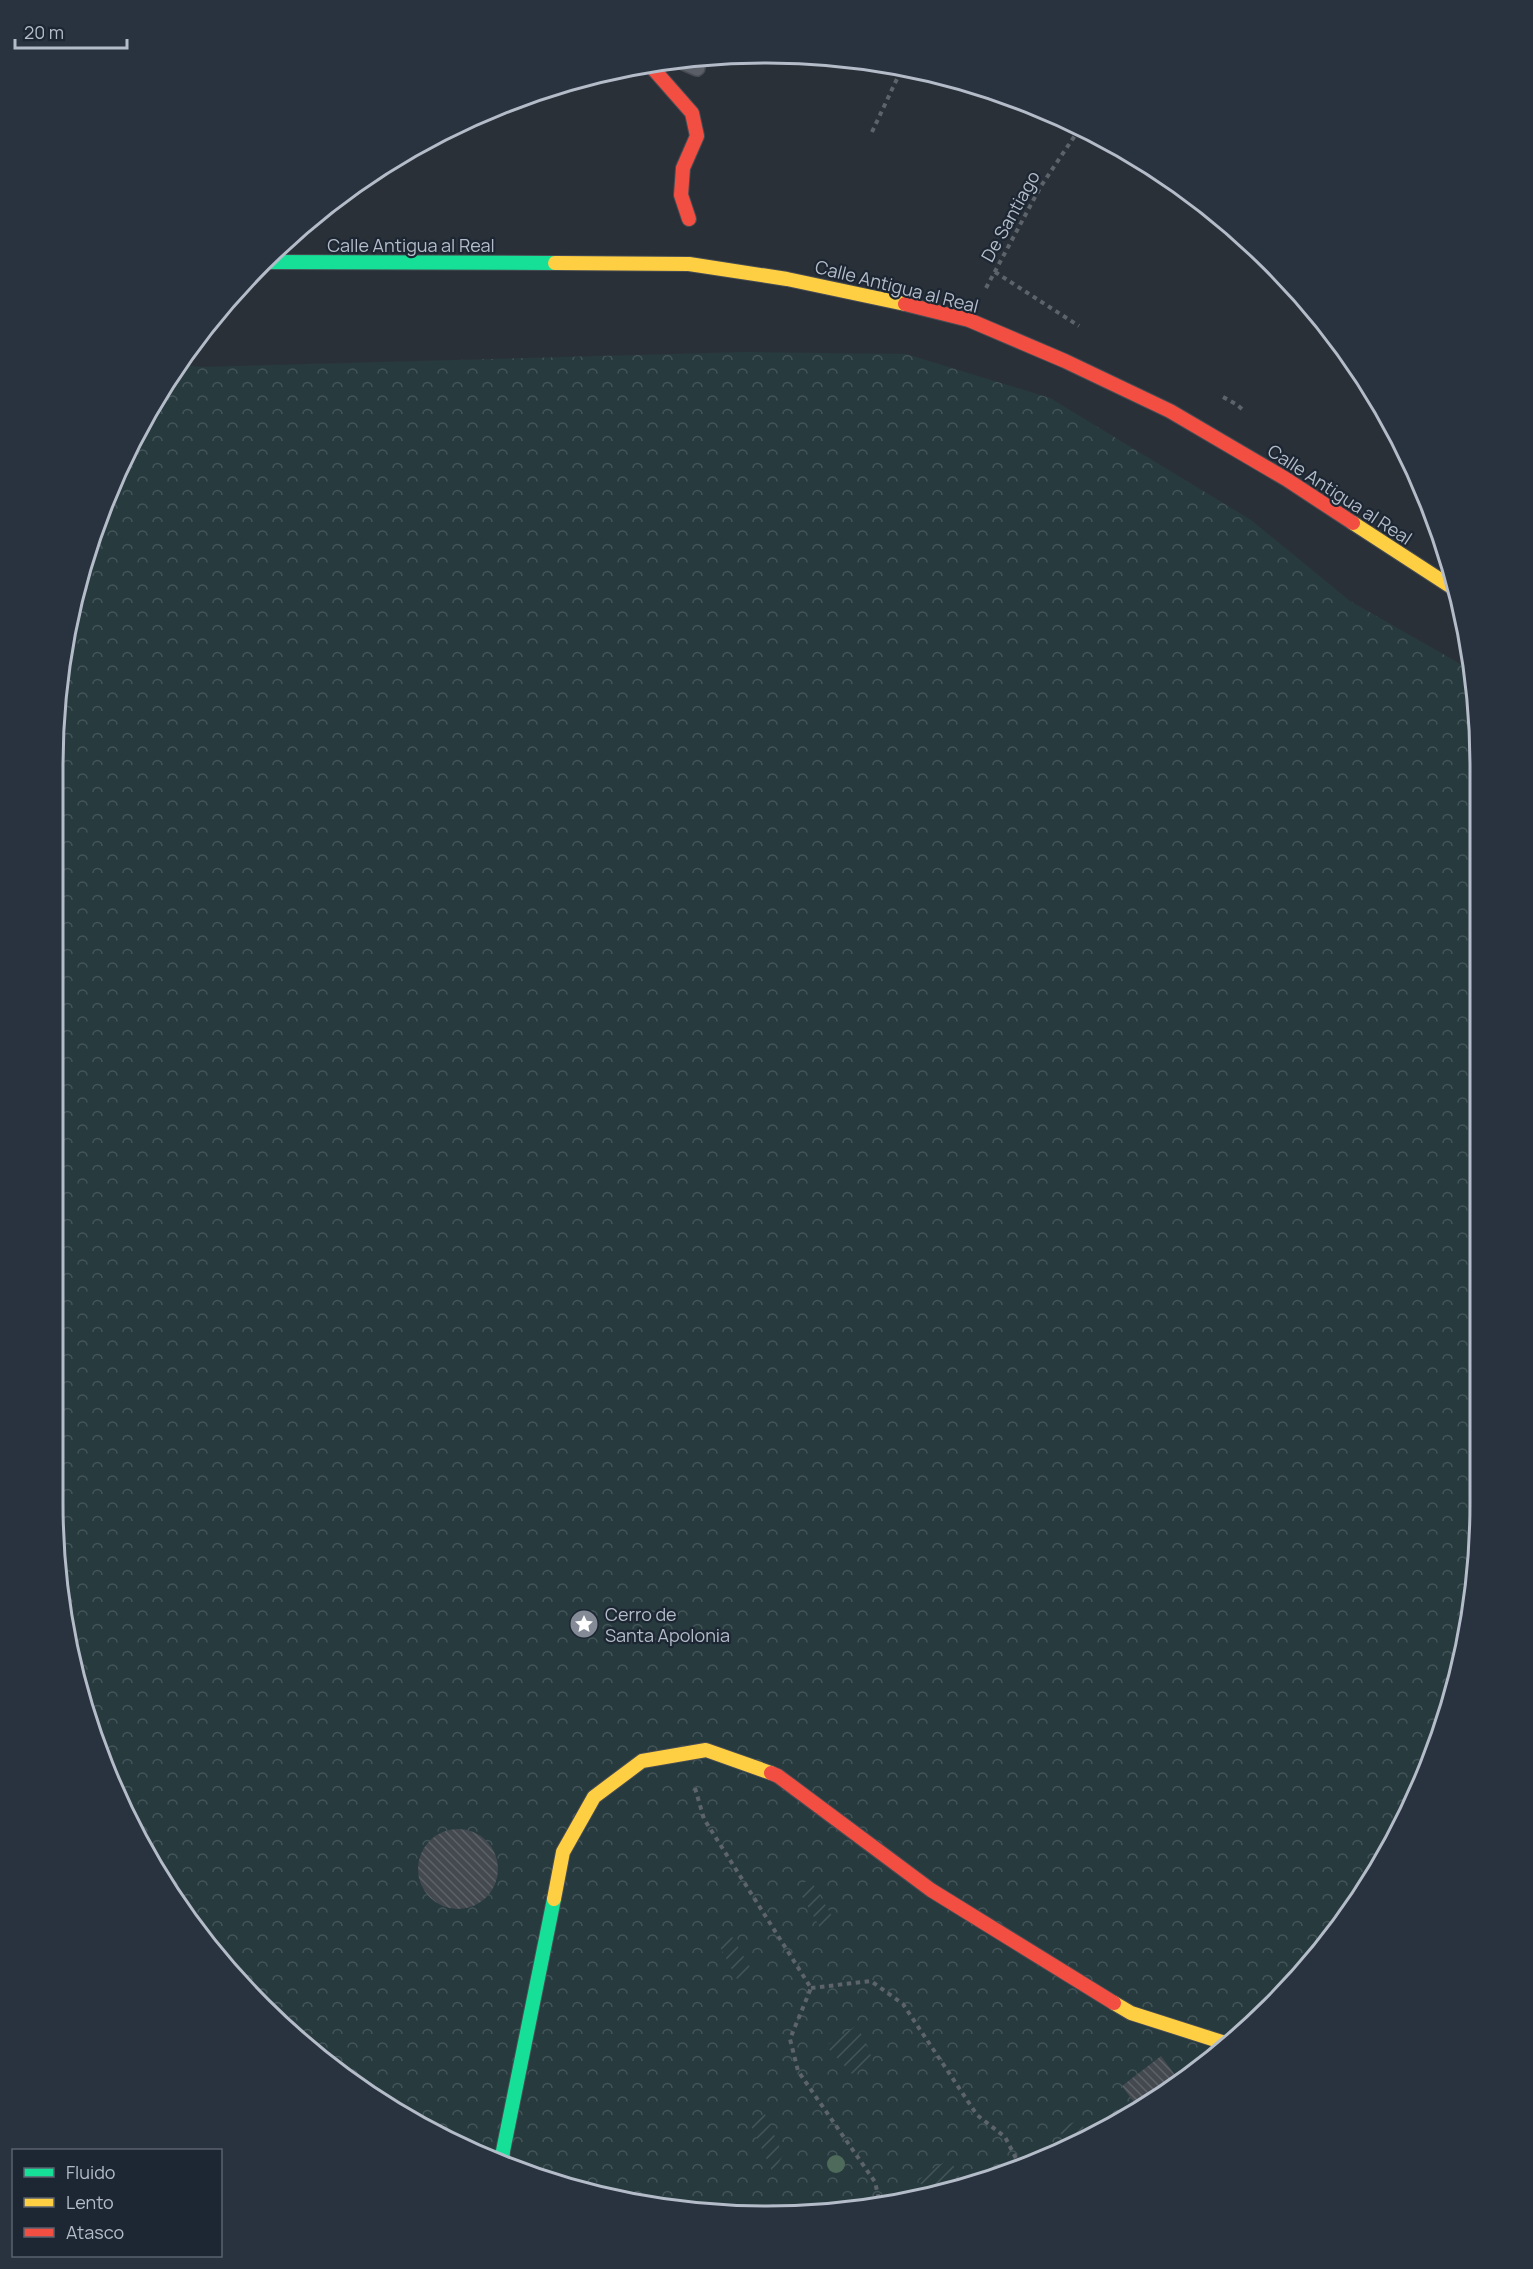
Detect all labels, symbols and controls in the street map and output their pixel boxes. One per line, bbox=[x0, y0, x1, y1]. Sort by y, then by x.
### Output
scale bar bbox=[15, 12, 128, 50]
text: 20 m bbox=[24, 20, 64, 44]
street label: De Santiago bbox=[975, 166, 1045, 266]
street label: Calle Antigua al Real bbox=[327, 233, 495, 257]
street label: Calle Antigua al Real bbox=[813, 254, 981, 318]
street label: Calle Antigua al Real bbox=[1263, 438, 1417, 550]
place label: Cerro de Santa Apolonia bbox=[605, 1602, 730, 1647]
place icon: Cerro de Santa Apolonia bbox=[568, 1608, 600, 1640]
legend bbox=[12, 2149, 222, 2257]
text: Fluido bbox=[66, 2160, 115, 2184]
text: Lento bbox=[66, 2190, 114, 2214]
text: Atasco bbox=[66, 2220, 124, 2244]

